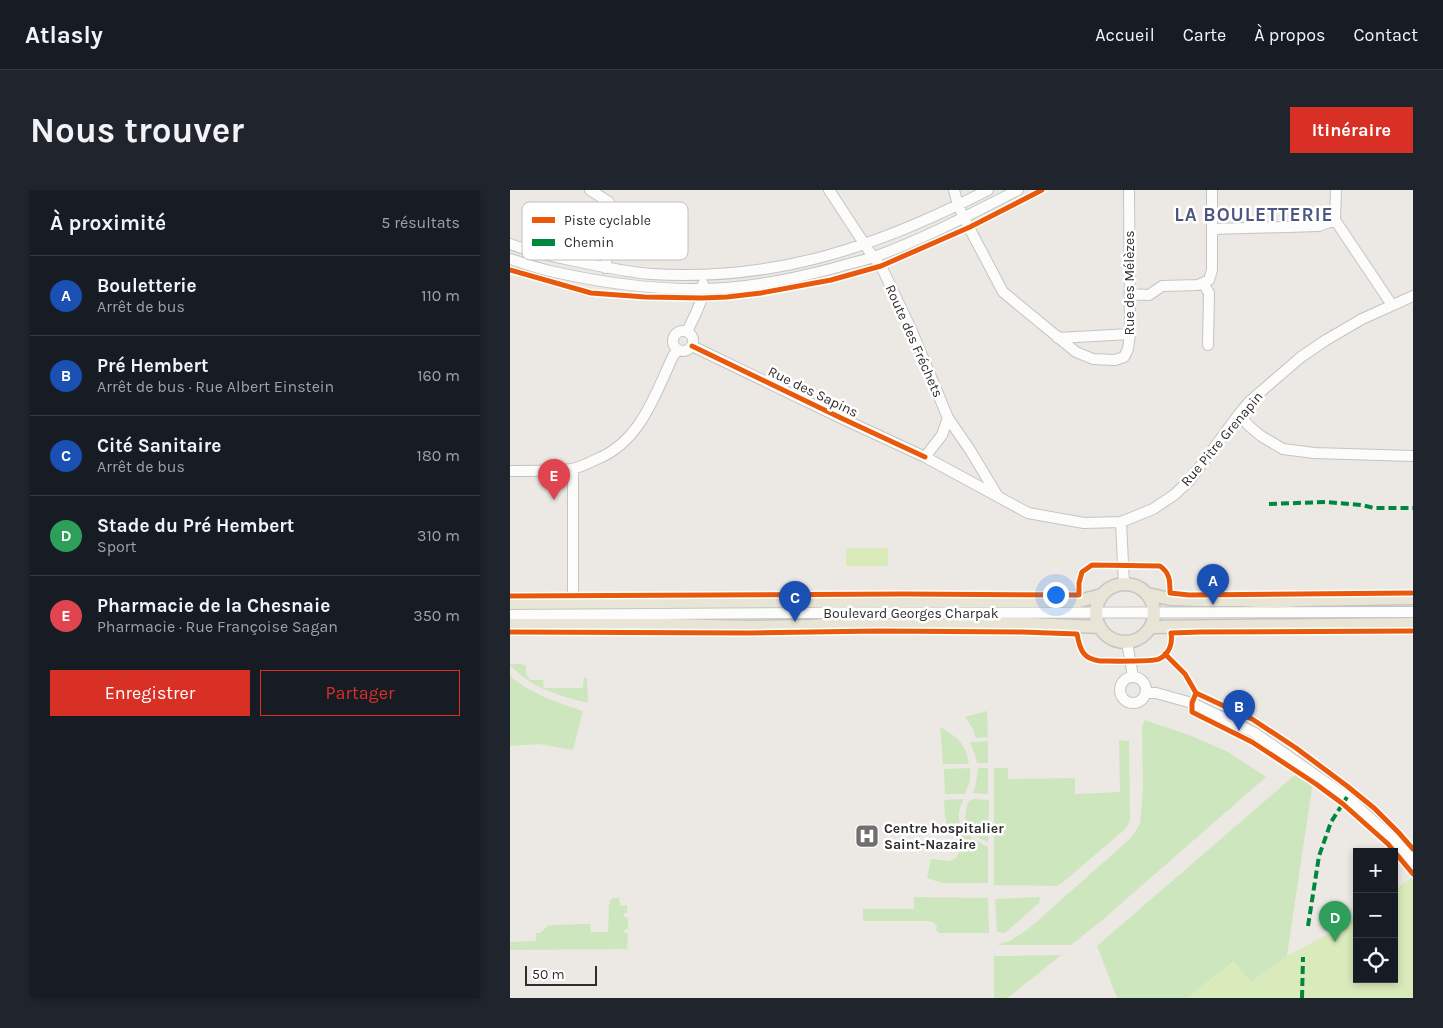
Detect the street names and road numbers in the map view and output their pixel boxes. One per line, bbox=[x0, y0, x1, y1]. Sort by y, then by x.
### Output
street label: Rue des Mélèzes bbox=[1121, 230, 1138, 336]
street label: Route des Fréchets bbox=[881, 282, 947, 400]
street label: Rue des Sapins bbox=[765, 363, 861, 421]
street label: Rue Pitre Grenapin bbox=[1177, 388, 1267, 490]
street label: Boulevard Georges Charpak bbox=[823, 605, 999, 622]

